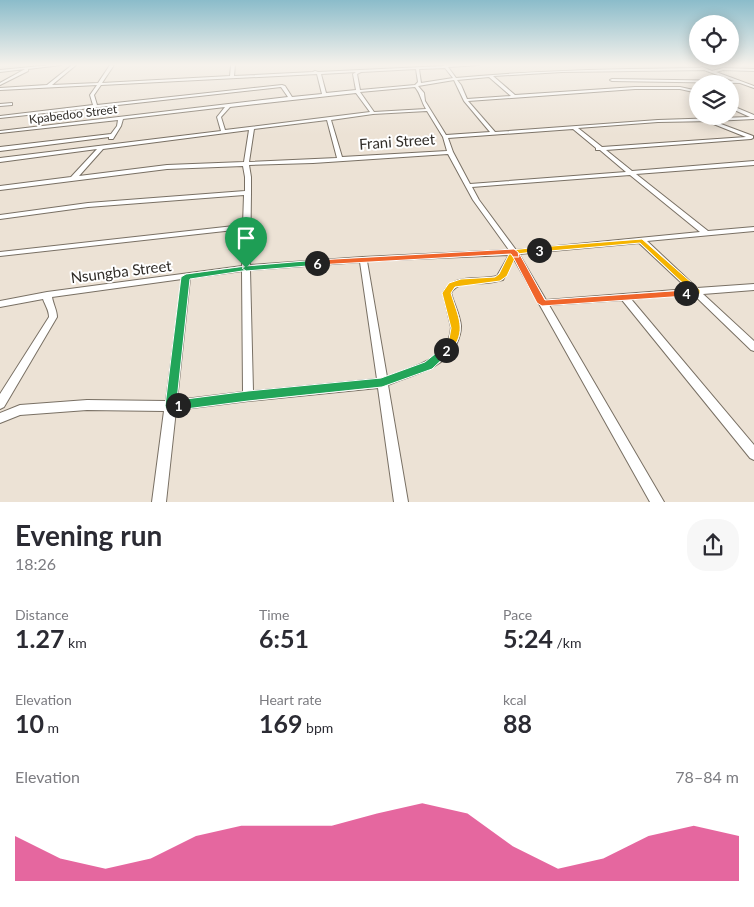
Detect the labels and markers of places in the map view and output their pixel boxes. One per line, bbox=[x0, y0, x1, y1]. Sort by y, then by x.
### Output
pin bbox=[225, 217, 267, 268]
pin: 3 bbox=[526, 238, 552, 262]
pin: 6 bbox=[304, 250, 330, 276]
pin: 4 bbox=[674, 280, 698, 306]
pin: 2 bbox=[434, 338, 458, 362]
pin: 1 bbox=[166, 392, 190, 418]

